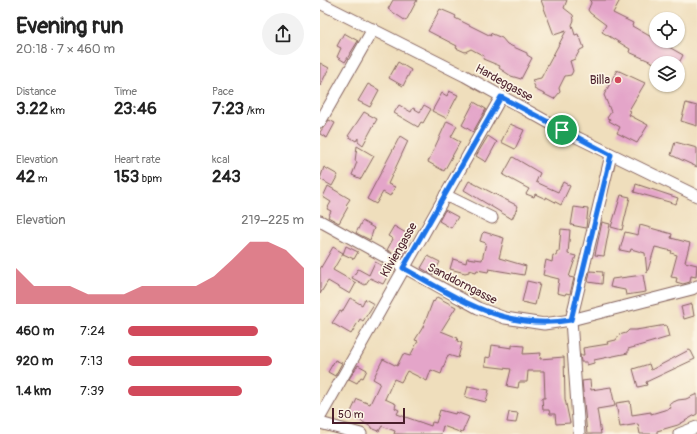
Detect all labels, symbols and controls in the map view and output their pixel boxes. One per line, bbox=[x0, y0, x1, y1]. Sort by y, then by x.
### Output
text: Evening run bbox=[16, 12, 124, 40]
map controls bbox=[649, 12, 685, 92]
button: locate bbox=[649, 12, 685, 48]
button: share bbox=[262, 13, 304, 55]
text: 20:18 · 7 × 460 m bbox=[16, 41, 115, 57]
button: layers bbox=[649, 56, 685, 92]
street label: Hardeggasse bbox=[473, 61, 535, 105]
place label: Billa bbox=[590, 73, 610, 88]
marker: Billa bbox=[613, 75, 623, 85]
text: Distance bbox=[16, 85, 56, 98]
text: Time bbox=[114, 85, 137, 98]
text: Pace bbox=[212, 85, 234, 98]
text: 3.22 bbox=[16, 98, 48, 119]
text: 23:46 bbox=[114, 98, 157, 119]
text: 7:23 bbox=[212, 98, 244, 119]
text: km bbox=[48, 104, 65, 117]
text: /km bbox=[244, 104, 265, 117]
pin bbox=[545, 113, 579, 147]
icon: arrive bbox=[551, 119, 573, 141]
text: Elevation bbox=[16, 153, 58, 166]
text: Heart rate bbox=[114, 153, 160, 166]
text: kcal bbox=[212, 153, 230, 166]
text: 42 bbox=[16, 166, 35, 187]
text: 153 bbox=[114, 166, 139, 187]
text: 243 bbox=[212, 166, 241, 187]
text: m bbox=[35, 172, 48, 185]
text: bpm bbox=[139, 172, 162, 185]
text: Elevation bbox=[16, 212, 66, 228]
text: 219–225 m bbox=[241, 212, 304, 228]
street label: Kliviengasse bbox=[377, 220, 421, 280]
street label: Sanddorngasse bbox=[425, 260, 499, 308]
text: 460 m bbox=[16, 323, 54, 339]
text: 7:24 bbox=[80, 323, 105, 339]
text: 920 m bbox=[16, 353, 53, 369]
text: 7:13 bbox=[80, 353, 103, 369]
text: 1.4 km bbox=[16, 383, 51, 399]
text: 7:39 bbox=[80, 383, 104, 399]
scale bar bbox=[332, 406, 405, 425]
text: 50 m bbox=[338, 408, 364, 421]

